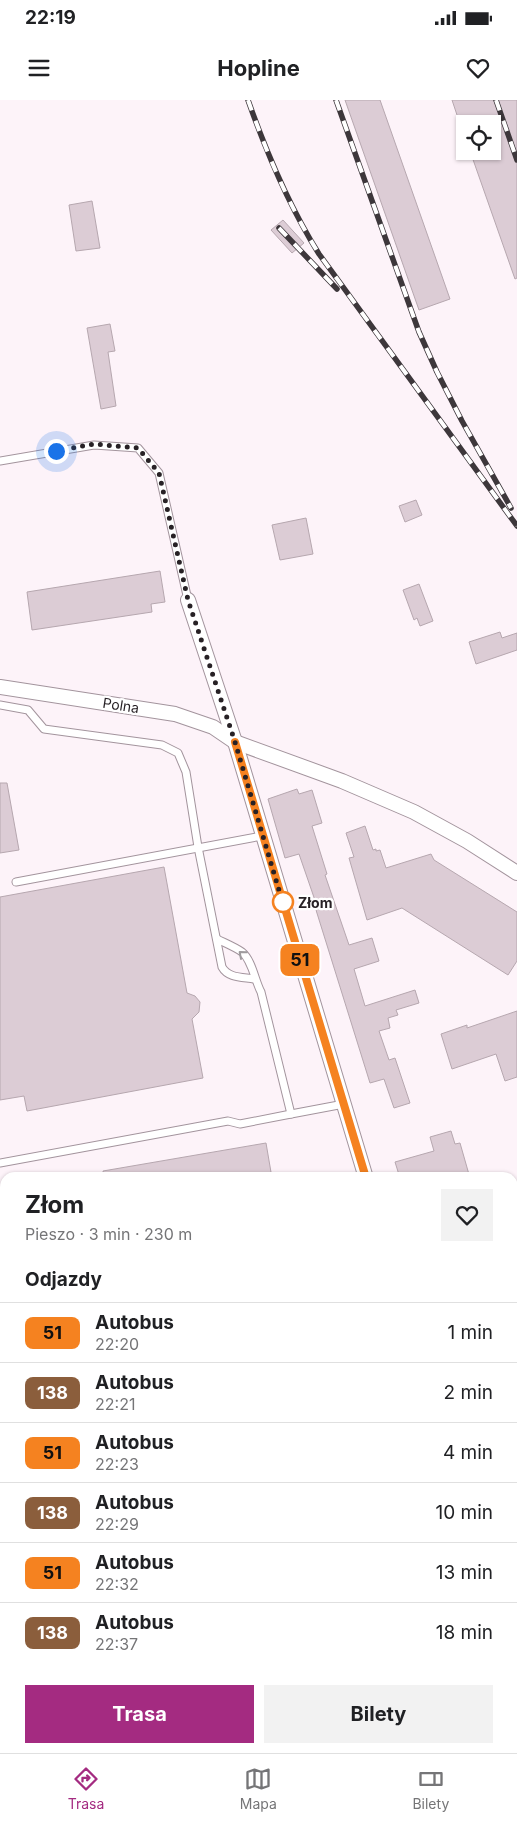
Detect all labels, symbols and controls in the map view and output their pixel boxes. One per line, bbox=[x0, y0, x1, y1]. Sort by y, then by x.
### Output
text: 22:19 bbox=[25, 6, 76, 29]
icon: menu bbox=[25, 54, 53, 82]
icon: heart bbox=[464, 54, 492, 82]
text: Hopline bbox=[217, 55, 300, 81]
map controls bbox=[456, 115, 501, 160]
button: locate bbox=[456, 115, 501, 160]
your location bbox=[44, 439, 69, 464]
street label: Polna bbox=[101, 694, 141, 716]
marker: Złom bbox=[272, 891, 294, 913]
place label: Złom bbox=[298, 894, 332, 911]
line badge: 51 bbox=[278, 944, 322, 976]
text: 51 bbox=[290, 949, 310, 970]
one-way arrow bbox=[238, 951, 247, 960]
button: heart bbox=[441, 1189, 493, 1241]
text: Złom bbox=[25, 1190, 84, 1219]
text: Pieszo · 3 min · 230 m bbox=[25, 1224, 192, 1244]
text: Odjazdy bbox=[25, 1268, 102, 1291]
text: Autobus bbox=[95, 1311, 174, 1334]
text: 1 min bbox=[447, 1321, 493, 1344]
text: 51 bbox=[43, 1322, 62, 1343]
text: 22:20 bbox=[95, 1334, 139, 1354]
text: Autobus bbox=[95, 1371, 174, 1394]
text: 2 min bbox=[444, 1381, 493, 1404]
text: 138 bbox=[37, 1382, 68, 1403]
text: 22:21 bbox=[95, 1394, 135, 1414]
text: Autobus bbox=[95, 1431, 174, 1454]
text: 4 min bbox=[443, 1441, 493, 1464]
text: 51 bbox=[43, 1442, 62, 1463]
text: 22:23 bbox=[95, 1454, 139, 1474]
text: Autobus bbox=[95, 1491, 174, 1514]
text: 10 min bbox=[435, 1501, 493, 1524]
text: 138 bbox=[37, 1502, 68, 1523]
text: 22:29 bbox=[95, 1514, 139, 1534]
text: Autobus bbox=[95, 1551, 174, 1574]
text: 13 min bbox=[436, 1561, 493, 1584]
text: 51 bbox=[43, 1562, 62, 1583]
text: 22:32 bbox=[95, 1574, 139, 1594]
text: Autobus bbox=[95, 1611, 174, 1634]
text: 18 min bbox=[436, 1621, 493, 1644]
text: 138 bbox=[37, 1622, 68, 1643]
text: 22:37 bbox=[95, 1634, 138, 1654]
button: Trasa bbox=[25, 1685, 254, 1743]
button: Bilety bbox=[264, 1685, 493, 1743]
tab: Trasa bbox=[68, 1765, 104, 1812]
tab: Mapa bbox=[240, 1765, 277, 1812]
tab: Bilety bbox=[412, 1765, 449, 1812]

